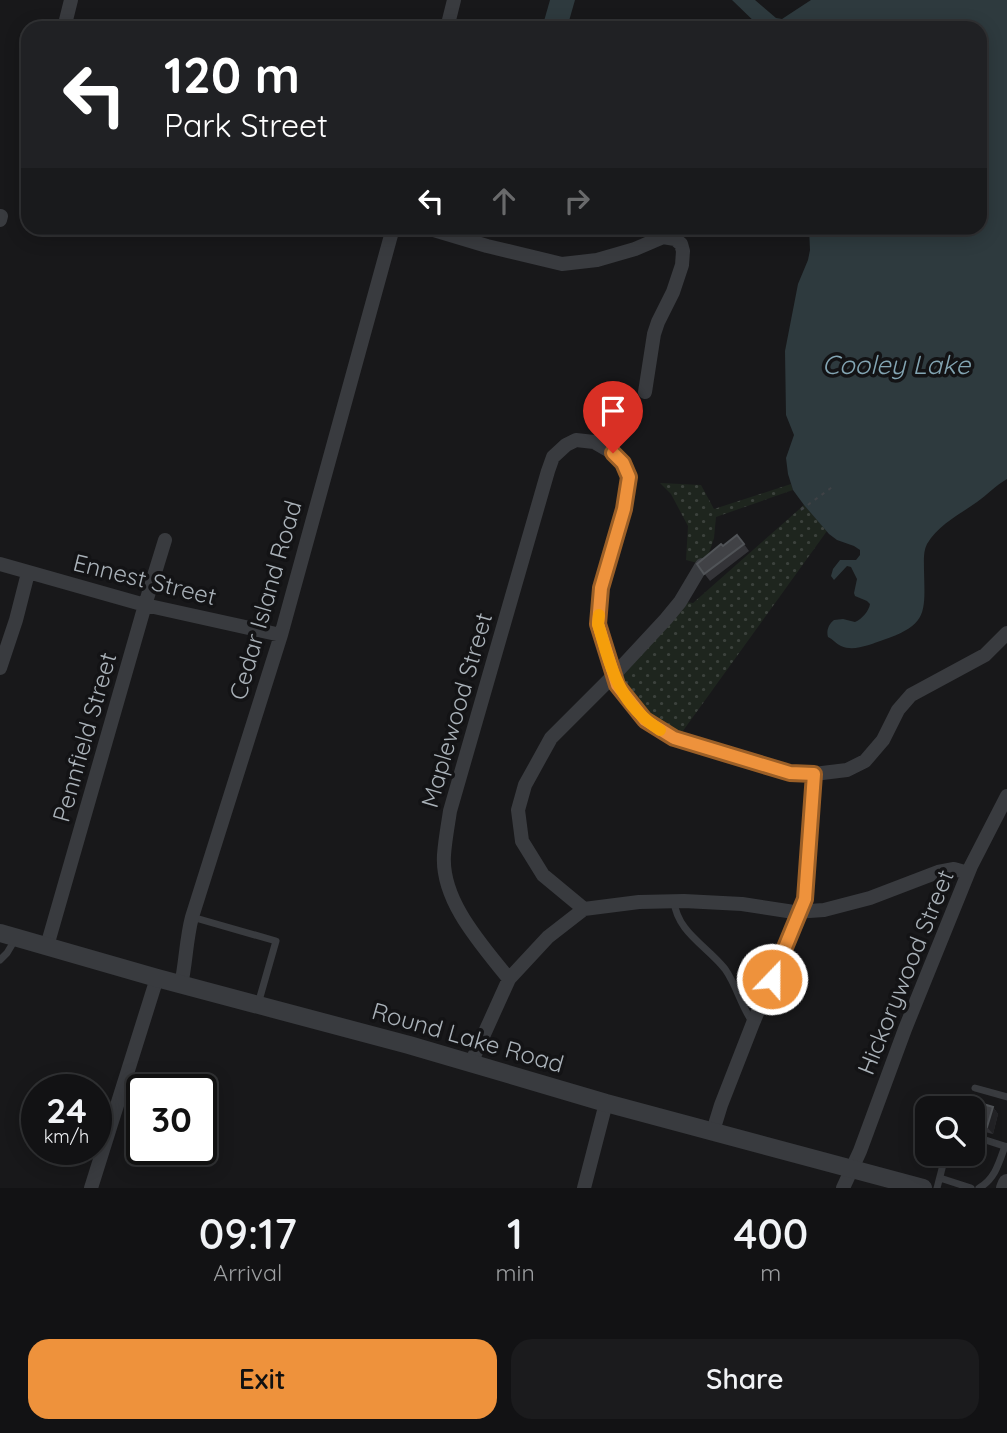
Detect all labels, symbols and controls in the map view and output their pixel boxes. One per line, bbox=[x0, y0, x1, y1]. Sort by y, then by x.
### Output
text: 120 m bbox=[164, 44, 300, 105]
icon: left bbox=[49, 49, 140, 140]
text: Park Street bbox=[164, 105, 328, 145]
icon: left bbox=[412, 182, 450, 220]
icon: ahead bbox=[485, 182, 523, 220]
icon: right bbox=[558, 182, 596, 220]
water label: Cooley Lake bbox=[822, 348, 971, 381]
pin bbox=[583, 381, 643, 453]
icon: arrive bbox=[594, 392, 632, 430]
street label: Cedar Island Road bbox=[222, 497, 308, 703]
street label: Ennest Street bbox=[70, 547, 220, 611]
street label: Maplewood Street bbox=[414, 609, 498, 811]
street label: Pennfield Street bbox=[46, 649, 122, 825]
street label: Hickorywood Street bbox=[850, 865, 960, 1079]
position arrow bbox=[735, 942, 809, 1016]
street label: Round Lake Road bbox=[369, 995, 567, 1079]
speed limit sign: 30 bbox=[126, 1074, 217, 1165]
text: 24 bbox=[46, 1088, 87, 1132]
map controls bbox=[915, 1096, 985, 1166]
button: search bbox=[915, 1096, 985, 1166]
text: km/h bbox=[44, 1125, 89, 1148]
text: 09:17 bbox=[199, 1207, 297, 1260]
text: 1 bbox=[507, 1207, 523, 1260]
text: 400 bbox=[733, 1207, 808, 1260]
text: Arrival bbox=[213, 1258, 282, 1287]
text: min bbox=[496, 1258, 535, 1287]
text: m bbox=[760, 1258, 781, 1287]
button: Exit bbox=[28, 1339, 497, 1419]
button: Share bbox=[511, 1339, 979, 1419]

